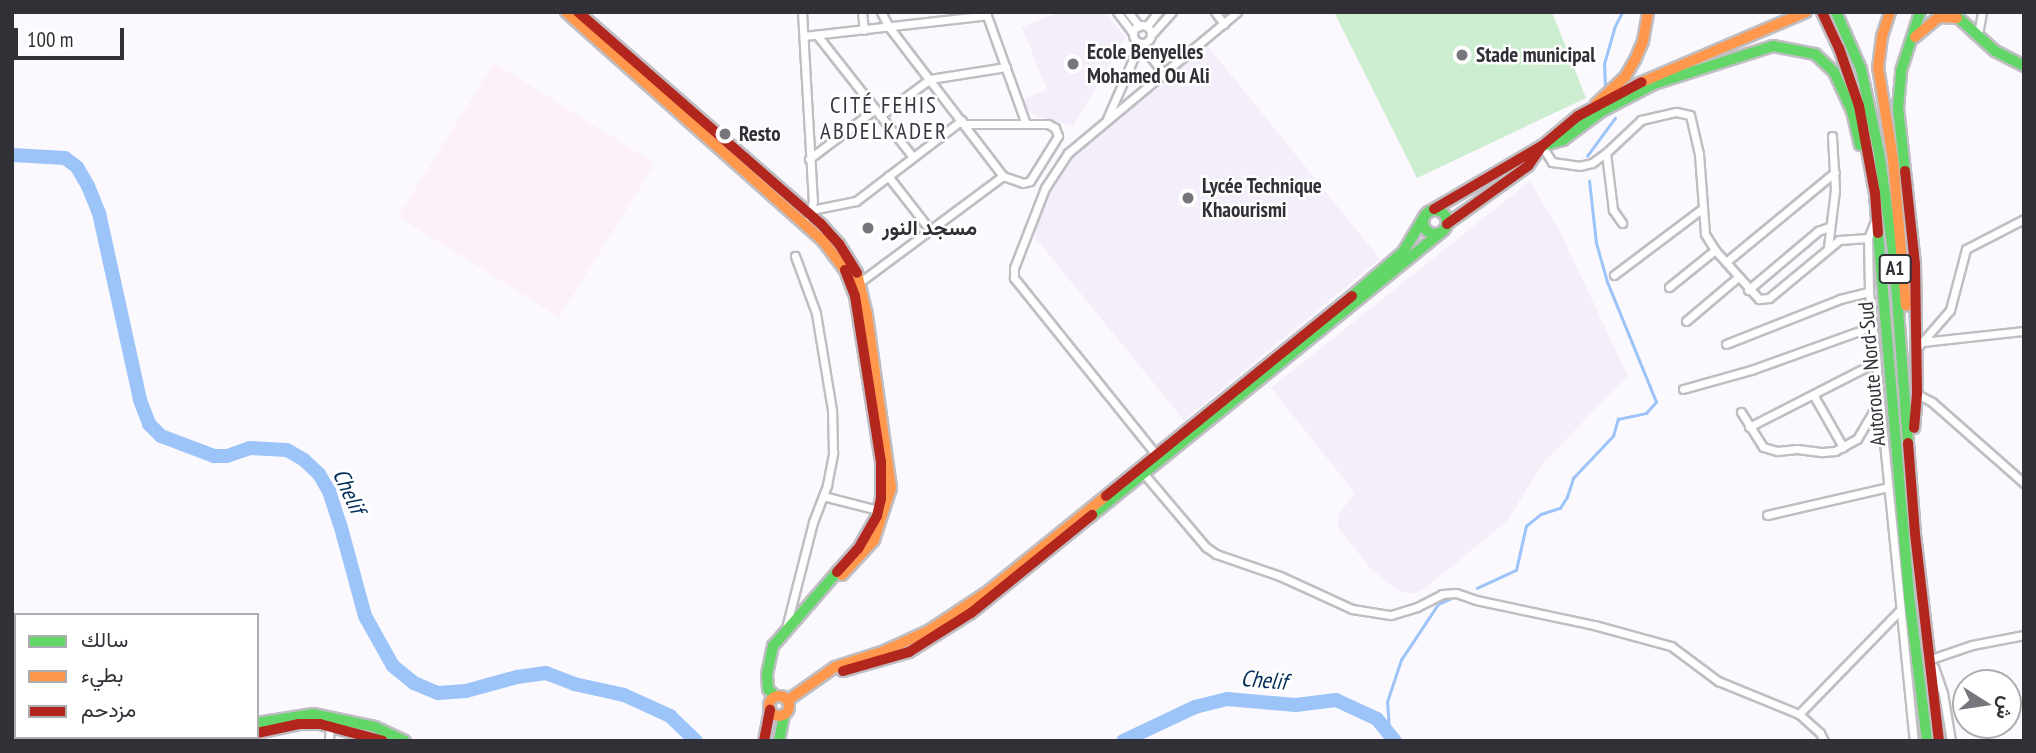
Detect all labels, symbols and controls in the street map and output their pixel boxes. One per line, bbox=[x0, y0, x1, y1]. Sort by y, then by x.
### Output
scale bar bbox=[18, 14, 128, 58]
text: 100 m bbox=[27, 26, 73, 53]
place label: Ecole Benyelles Mohamed Ou Ali bbox=[1087, 39, 1211, 89]
place label: Stade municipal bbox=[1476, 42, 1595, 68]
marker: Stade municipal bbox=[1454, 47, 1470, 63]
marker: Ecole Benyelles Mohamed Ou Ali bbox=[1065, 56, 1081, 72]
district label: CITÉ FEHIS ABDELKADER bbox=[821, 91, 947, 145]
place label: Resto bbox=[739, 121, 781, 147]
marker: Resto bbox=[717, 126, 733, 142]
place label: Lycée Technique Khaourismi bbox=[1202, 173, 1322, 223]
marker: Lycée Technique Khaourismi bbox=[1180, 190, 1196, 206]
place label: مسجد النور bbox=[882, 215, 977, 241]
marker: مسجد النور bbox=[860, 220, 876, 236]
road number: A1 bbox=[1878, 254, 1912, 284]
street label: Autoroute Nord-Sud bbox=[1853, 301, 1891, 447]
water label: Chelif bbox=[327, 464, 371, 518]
legend bbox=[14, 613, 259, 739]
text: سالك bbox=[81, 626, 128, 653]
text: بطيء bbox=[81, 661, 124, 688]
water label: Chelif bbox=[1240, 664, 1288, 696]
north arrow bbox=[1952, 669, 2022, 739]
text: ش bbox=[1991, 694, 2020, 722]
text: مزدحم bbox=[81, 696, 136, 723]

